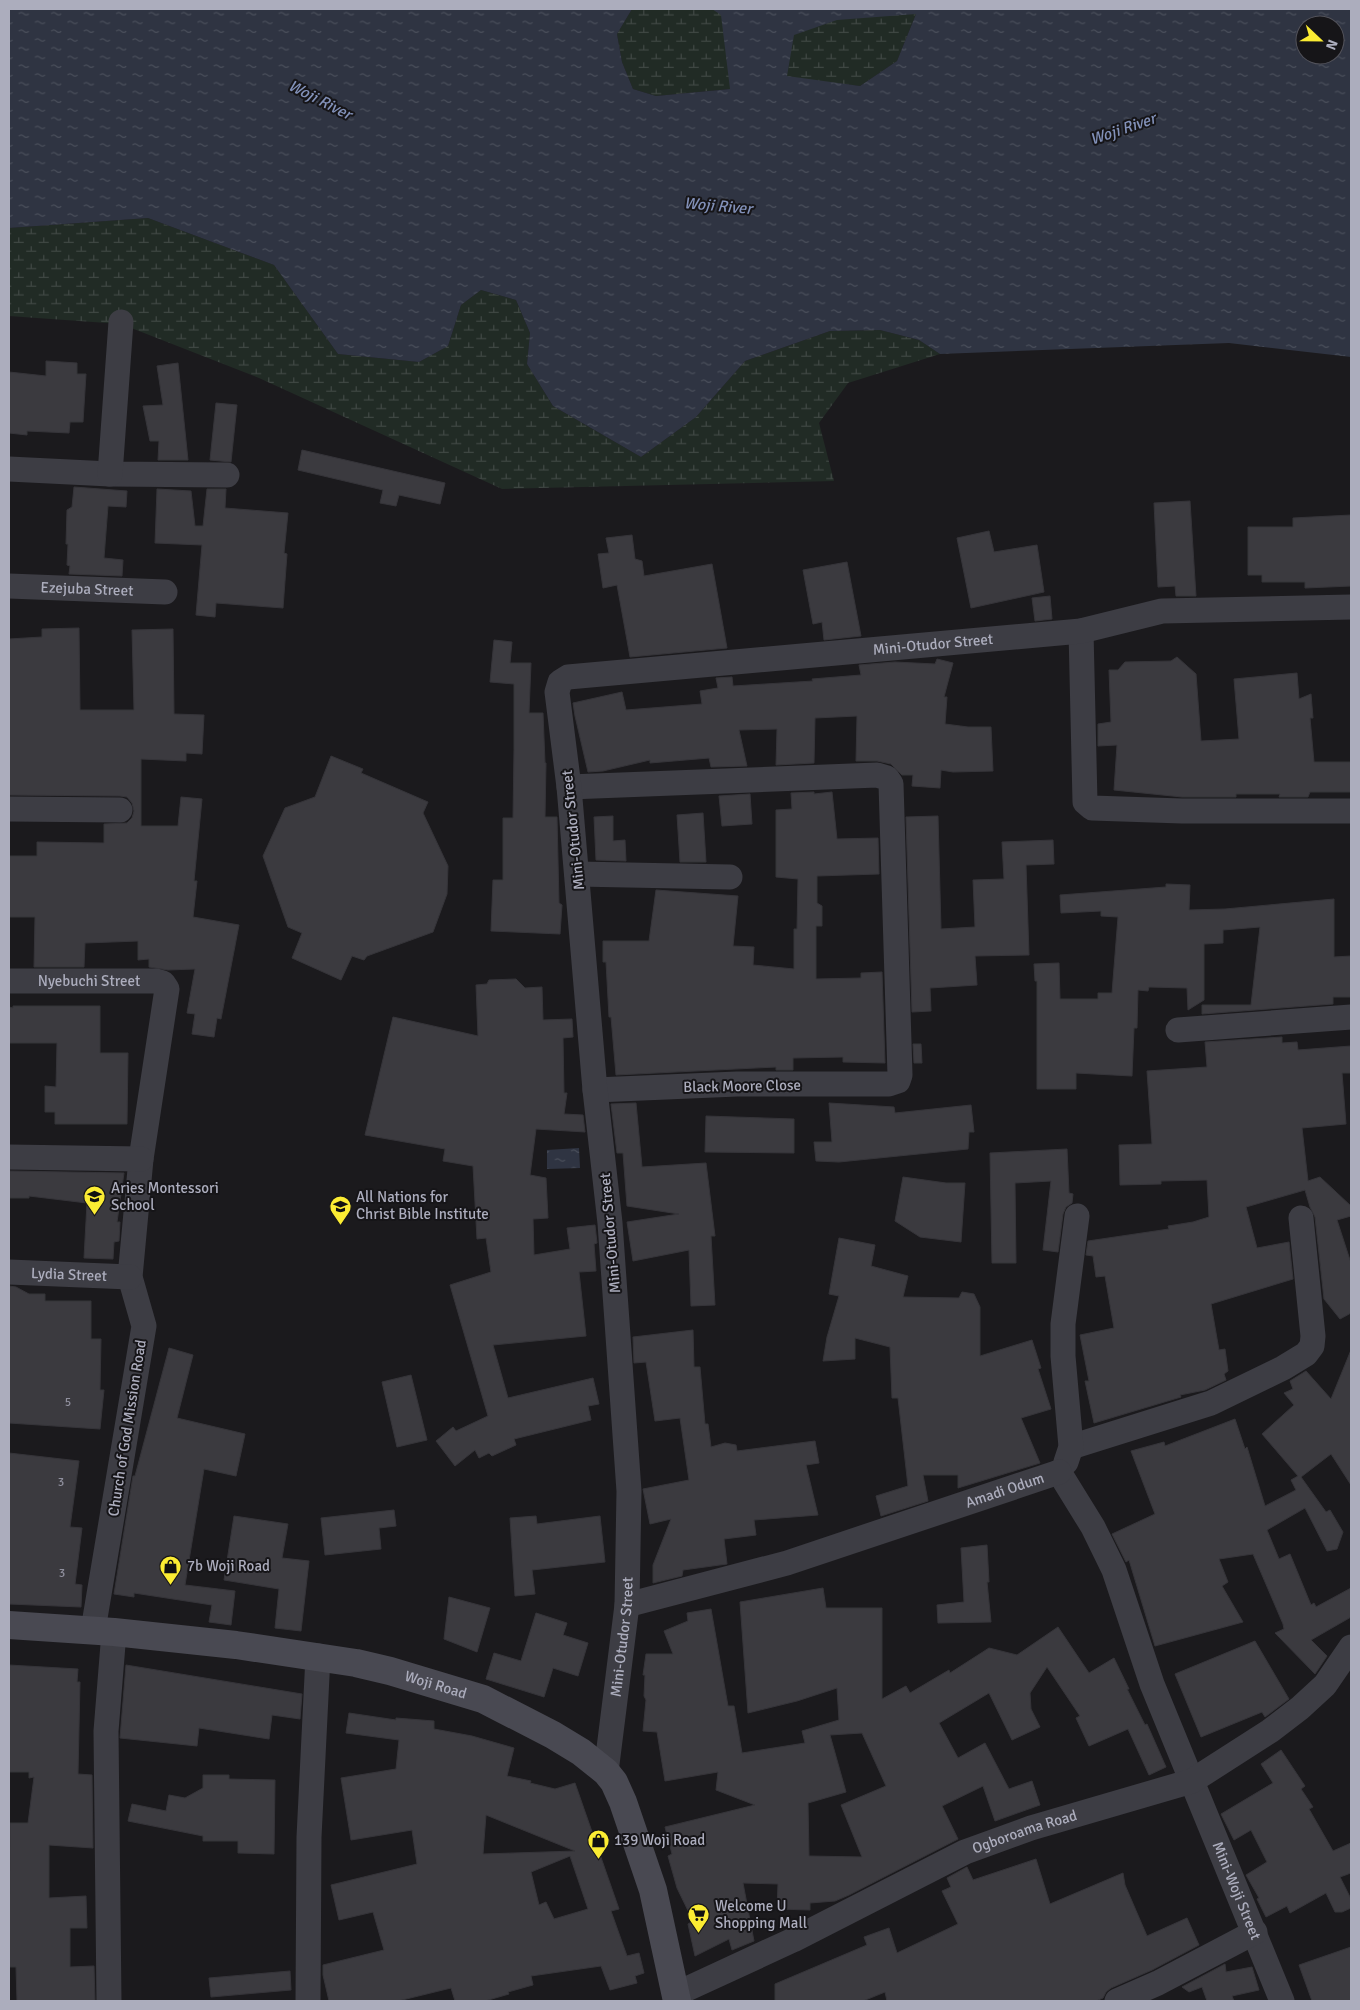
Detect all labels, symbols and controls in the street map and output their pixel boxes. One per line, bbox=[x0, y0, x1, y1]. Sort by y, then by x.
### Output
north arrow bbox=[1295, 15, 1345, 65]
text: N bbox=[1322, 37, 1341, 52]
water label: Woji River bbox=[285, 76, 357, 125]
water label: Woji River bbox=[1087, 108, 1161, 150]
water label: Woji River bbox=[683, 193, 755, 219]
street label: Ezejuba Street bbox=[40, 578, 134, 600]
street label: Mini-Otudor Street bbox=[872, 630, 994, 659]
street label: Mini-Otudor Street bbox=[558, 769, 588, 891]
street label: Nyebuchi Street bbox=[38, 972, 140, 990]
street label: Black Moore Close bbox=[683, 1076, 801, 1096]
street label: Mini-Otudor Street bbox=[596, 1172, 624, 1294]
place label: Aries Montessori School bbox=[111, 1179, 219, 1214]
school or university icon: Aries Montessori School bbox=[83, 1185, 107, 1216]
place label: All Nations for Christ Bible Institute bbox=[356, 1188, 489, 1223]
school or university icon: All Nations for Christ Bible Institute bbox=[328, 1194, 352, 1225]
street label: Lydia Street bbox=[31, 1264, 107, 1285]
street label: Church of God Mission Road bbox=[104, 1338, 150, 1518]
house number: 5 bbox=[65, 1395, 71, 1410]
street label: Amadi Odum bbox=[963, 1469, 1046, 1512]
house number: 3 bbox=[58, 1475, 64, 1490]
shop icon: 7b Woji Road bbox=[159, 1554, 183, 1585]
place label: 7b Woji Road bbox=[187, 1557, 270, 1575]
house number: 3 bbox=[59, 1566, 65, 1581]
street label: Mini-Otudor Street bbox=[607, 1577, 636, 1698]
street label: Woji Road bbox=[403, 1667, 469, 1703]
street label: Ogboroama Road bbox=[970, 1806, 1079, 1858]
shop icon: 139 Woji Road bbox=[586, 1828, 610, 1859]
place label: 139 Woji Road bbox=[614, 1831, 705, 1849]
street label: Mini-Woji Street bbox=[1209, 1839, 1265, 1942]
place label: Welcome U Shopping Mall bbox=[715, 1897, 807, 1932]
supermarket icon: Welcome U Shopping Mall bbox=[687, 1903, 711, 1934]

